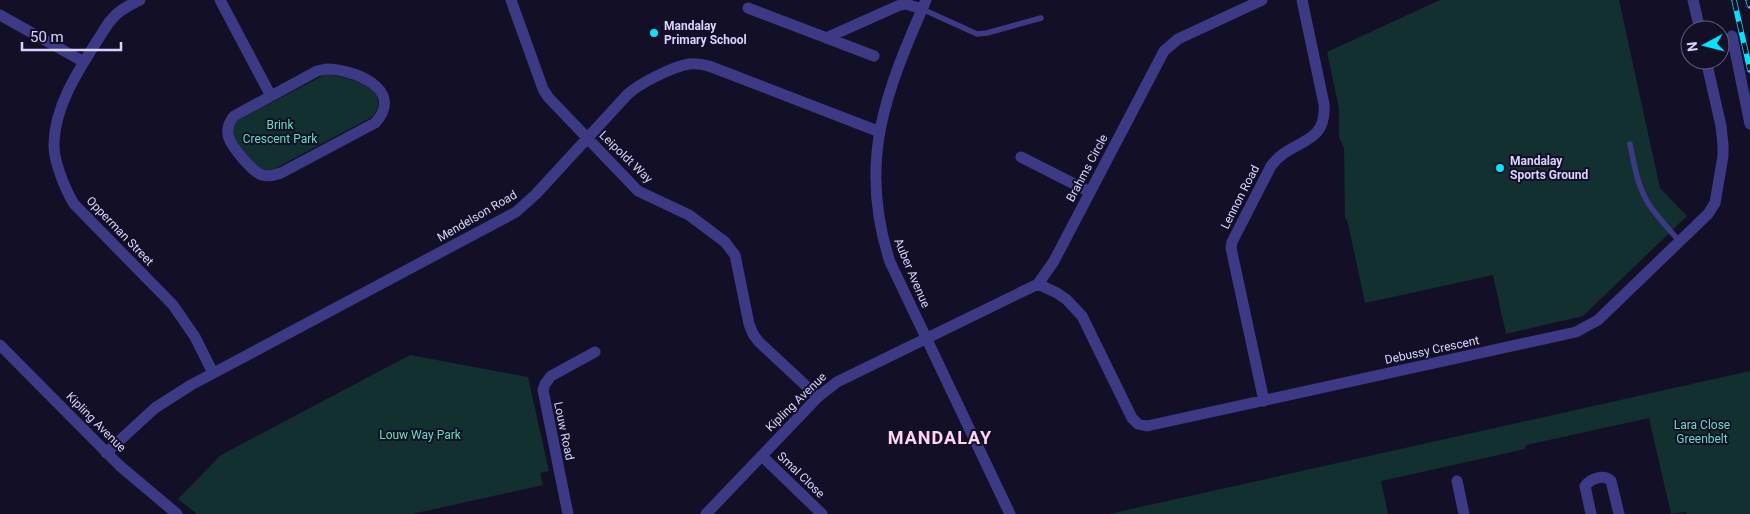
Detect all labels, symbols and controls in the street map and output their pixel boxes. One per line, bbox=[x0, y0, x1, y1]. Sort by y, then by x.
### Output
place label: Mandalay Primary School bbox=[664, 19, 747, 47]
scale bar bbox=[22, 20, 121, 52]
north arrow bbox=[1680, 20, 1730, 70]
marker: Mandalay Primary School bbox=[648, 27, 660, 39]
text: 50 m bbox=[30, 28, 64, 46]
text: N bbox=[1684, 41, 1701, 52]
park label: Brink Crescent Park bbox=[243, 118, 318, 146]
street label: Leipoldt Way bbox=[597, 128, 656, 186]
street label: Brahms Circle bbox=[1063, 132, 1111, 204]
place label: Mandalay Sports Ground bbox=[1510, 154, 1588, 182]
marker: Mandalay Sports Ground bbox=[1494, 162, 1506, 174]
street label: Lennon Road bbox=[1218, 163, 1262, 231]
street label: Mendelson Road bbox=[435, 188, 519, 244]
street label: Opperman Street bbox=[84, 194, 157, 268]
street label: Auber Avenue bbox=[891, 236, 933, 310]
street label: Debussy Crescent bbox=[1384, 333, 1481, 367]
street label: Kipling Avenue bbox=[763, 370, 829, 434]
street label: Kipling Avenue bbox=[63, 389, 129, 455]
street label: Louw Road bbox=[551, 400, 577, 462]
park label: Lara Close Greenbelt bbox=[1674, 418, 1730, 446]
district label: MANDALAY bbox=[888, 427, 992, 448]
park label: Louw Way Park bbox=[379, 428, 462, 442]
street label: Smal Close bbox=[774, 449, 828, 501]

